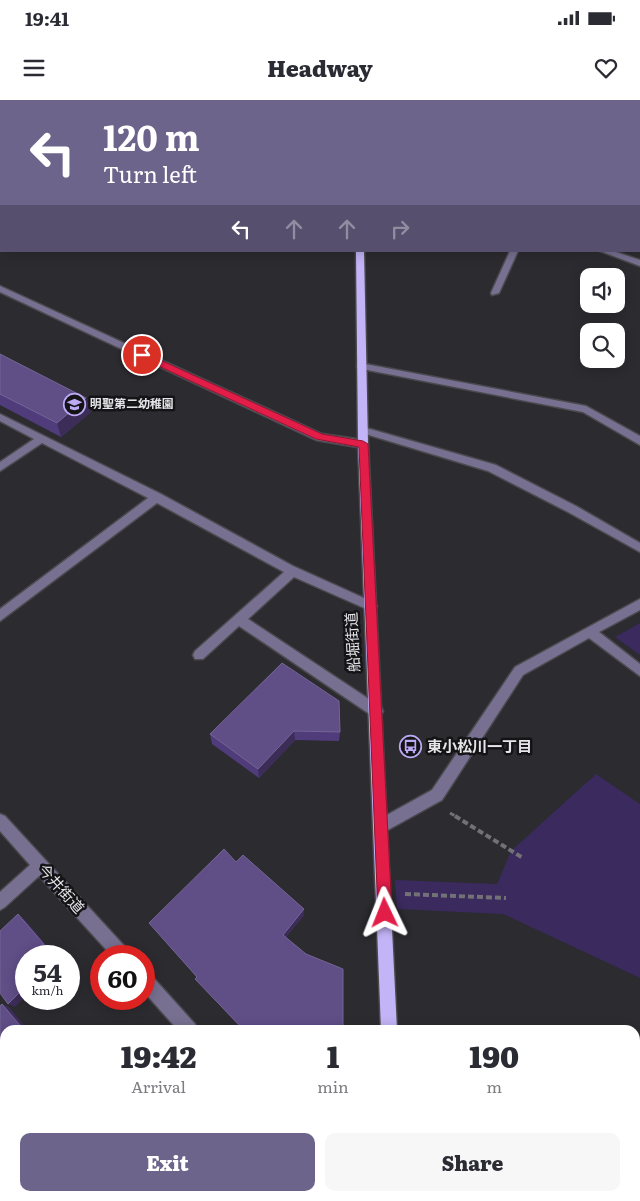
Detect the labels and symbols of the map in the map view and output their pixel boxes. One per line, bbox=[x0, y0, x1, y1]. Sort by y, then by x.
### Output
pin bbox=[121, 334, 163, 376]
school or university icon: 明聖第二幼稚園 bbox=[62, 392, 86, 416]
place label: 明聖第二幼稚園 bbox=[90, 394, 174, 412]
street label: 船堀街道 bbox=[338, 612, 365, 673]
place label: 東小松川一丁目 bbox=[427, 734, 532, 757]
bus stop icon: 東小松川一丁目 bbox=[399, 735, 423, 759]
street label: 今井街道 bbox=[33, 858, 91, 918]
position arrow bbox=[358, 886, 410, 938]
speed limit sign: 60 bbox=[90, 945, 155, 1010]

